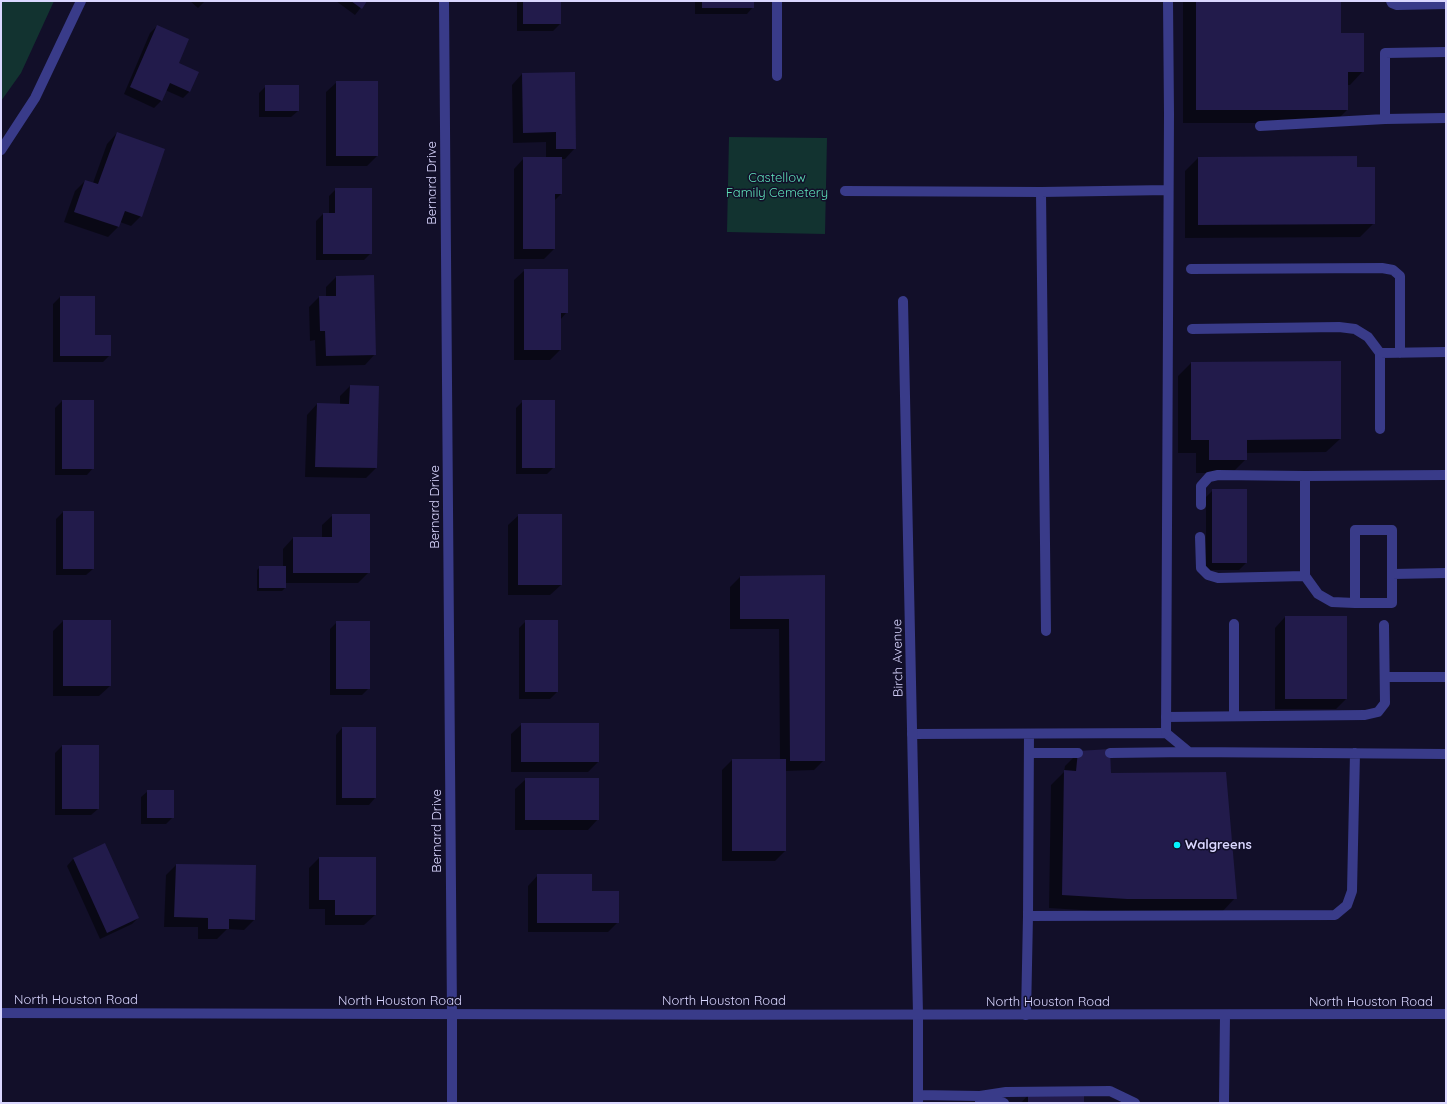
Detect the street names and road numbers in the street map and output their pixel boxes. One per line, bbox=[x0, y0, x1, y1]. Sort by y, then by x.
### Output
street label: Bernard Drive bbox=[424, 141, 440, 225]
street label: Bernard Drive bbox=[427, 465, 443, 549]
street label: Birch Avenue bbox=[890, 619, 906, 697]
street label: Bernard Drive bbox=[429, 789, 445, 873]
street label: North Houston Road bbox=[14, 992, 138, 1008]
street label: North Houston Road bbox=[338, 993, 462, 1009]
street label: North Houston Road bbox=[662, 993, 786, 1009]
street label: North Houston Road bbox=[986, 994, 1110, 1010]
street label: North Houston Road bbox=[1309, 994, 1433, 1010]

